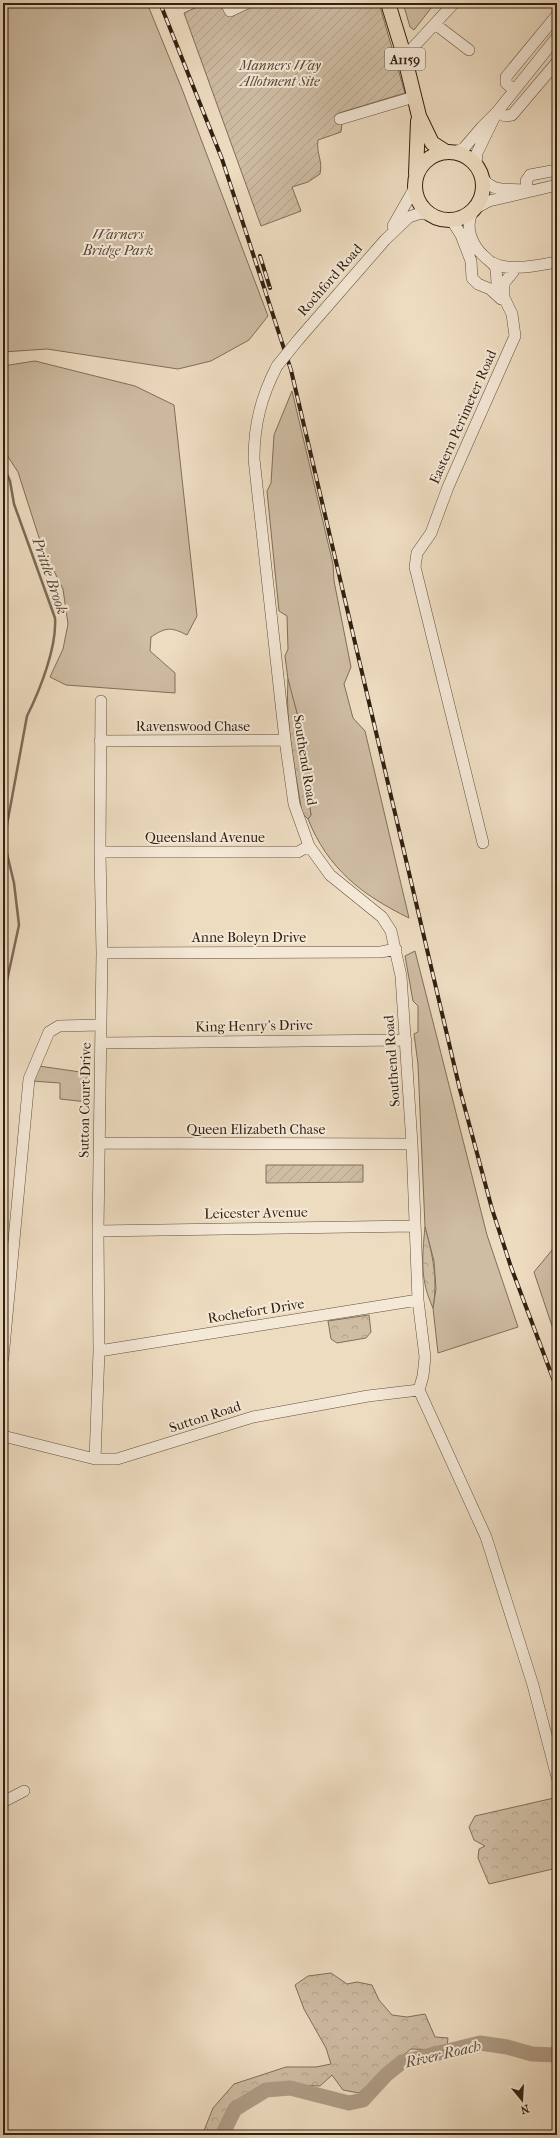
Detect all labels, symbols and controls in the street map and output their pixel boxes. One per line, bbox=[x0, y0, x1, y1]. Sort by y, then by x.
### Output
road number: A1159 bbox=[385, 48, 425, 70]
park label: Manners Way Allotment Site bbox=[238, 57, 322, 90]
park label: Warners Bridge Park bbox=[82, 226, 153, 259]
street label: Rochford Road bbox=[294, 240, 366, 320]
street label: Eastern Perimeter Road bbox=[426, 347, 500, 487]
water label: Prittle Brook bbox=[28, 534, 72, 617]
street label: Southend Road bbox=[289, 713, 321, 807]
street label: Ravenswood Chase bbox=[136, 718, 250, 735]
street label: Queensland Avenue bbox=[145, 829, 265, 846]
street label: Anne Boleyn Drive bbox=[191, 929, 306, 946]
street label: Southend Road bbox=[380, 1014, 404, 1107]
street label: King Henry's Drive bbox=[195, 1016, 313, 1036]
street label: Sutton Court Drive bbox=[75, 1042, 95, 1158]
street label: Queen Elizabeth Chase bbox=[187, 1121, 325, 1138]
street label: Leicester Avenue bbox=[204, 1204, 308, 1222]
street label: Rochefort Drive bbox=[207, 1295, 306, 1327]
street label: Sutton Road bbox=[167, 1397, 243, 1437]
water label: River Roach bbox=[402, 2036, 483, 2072]
north arrow bbox=[502, 2080, 542, 2120]
text: N bbox=[518, 2102, 531, 2117]

